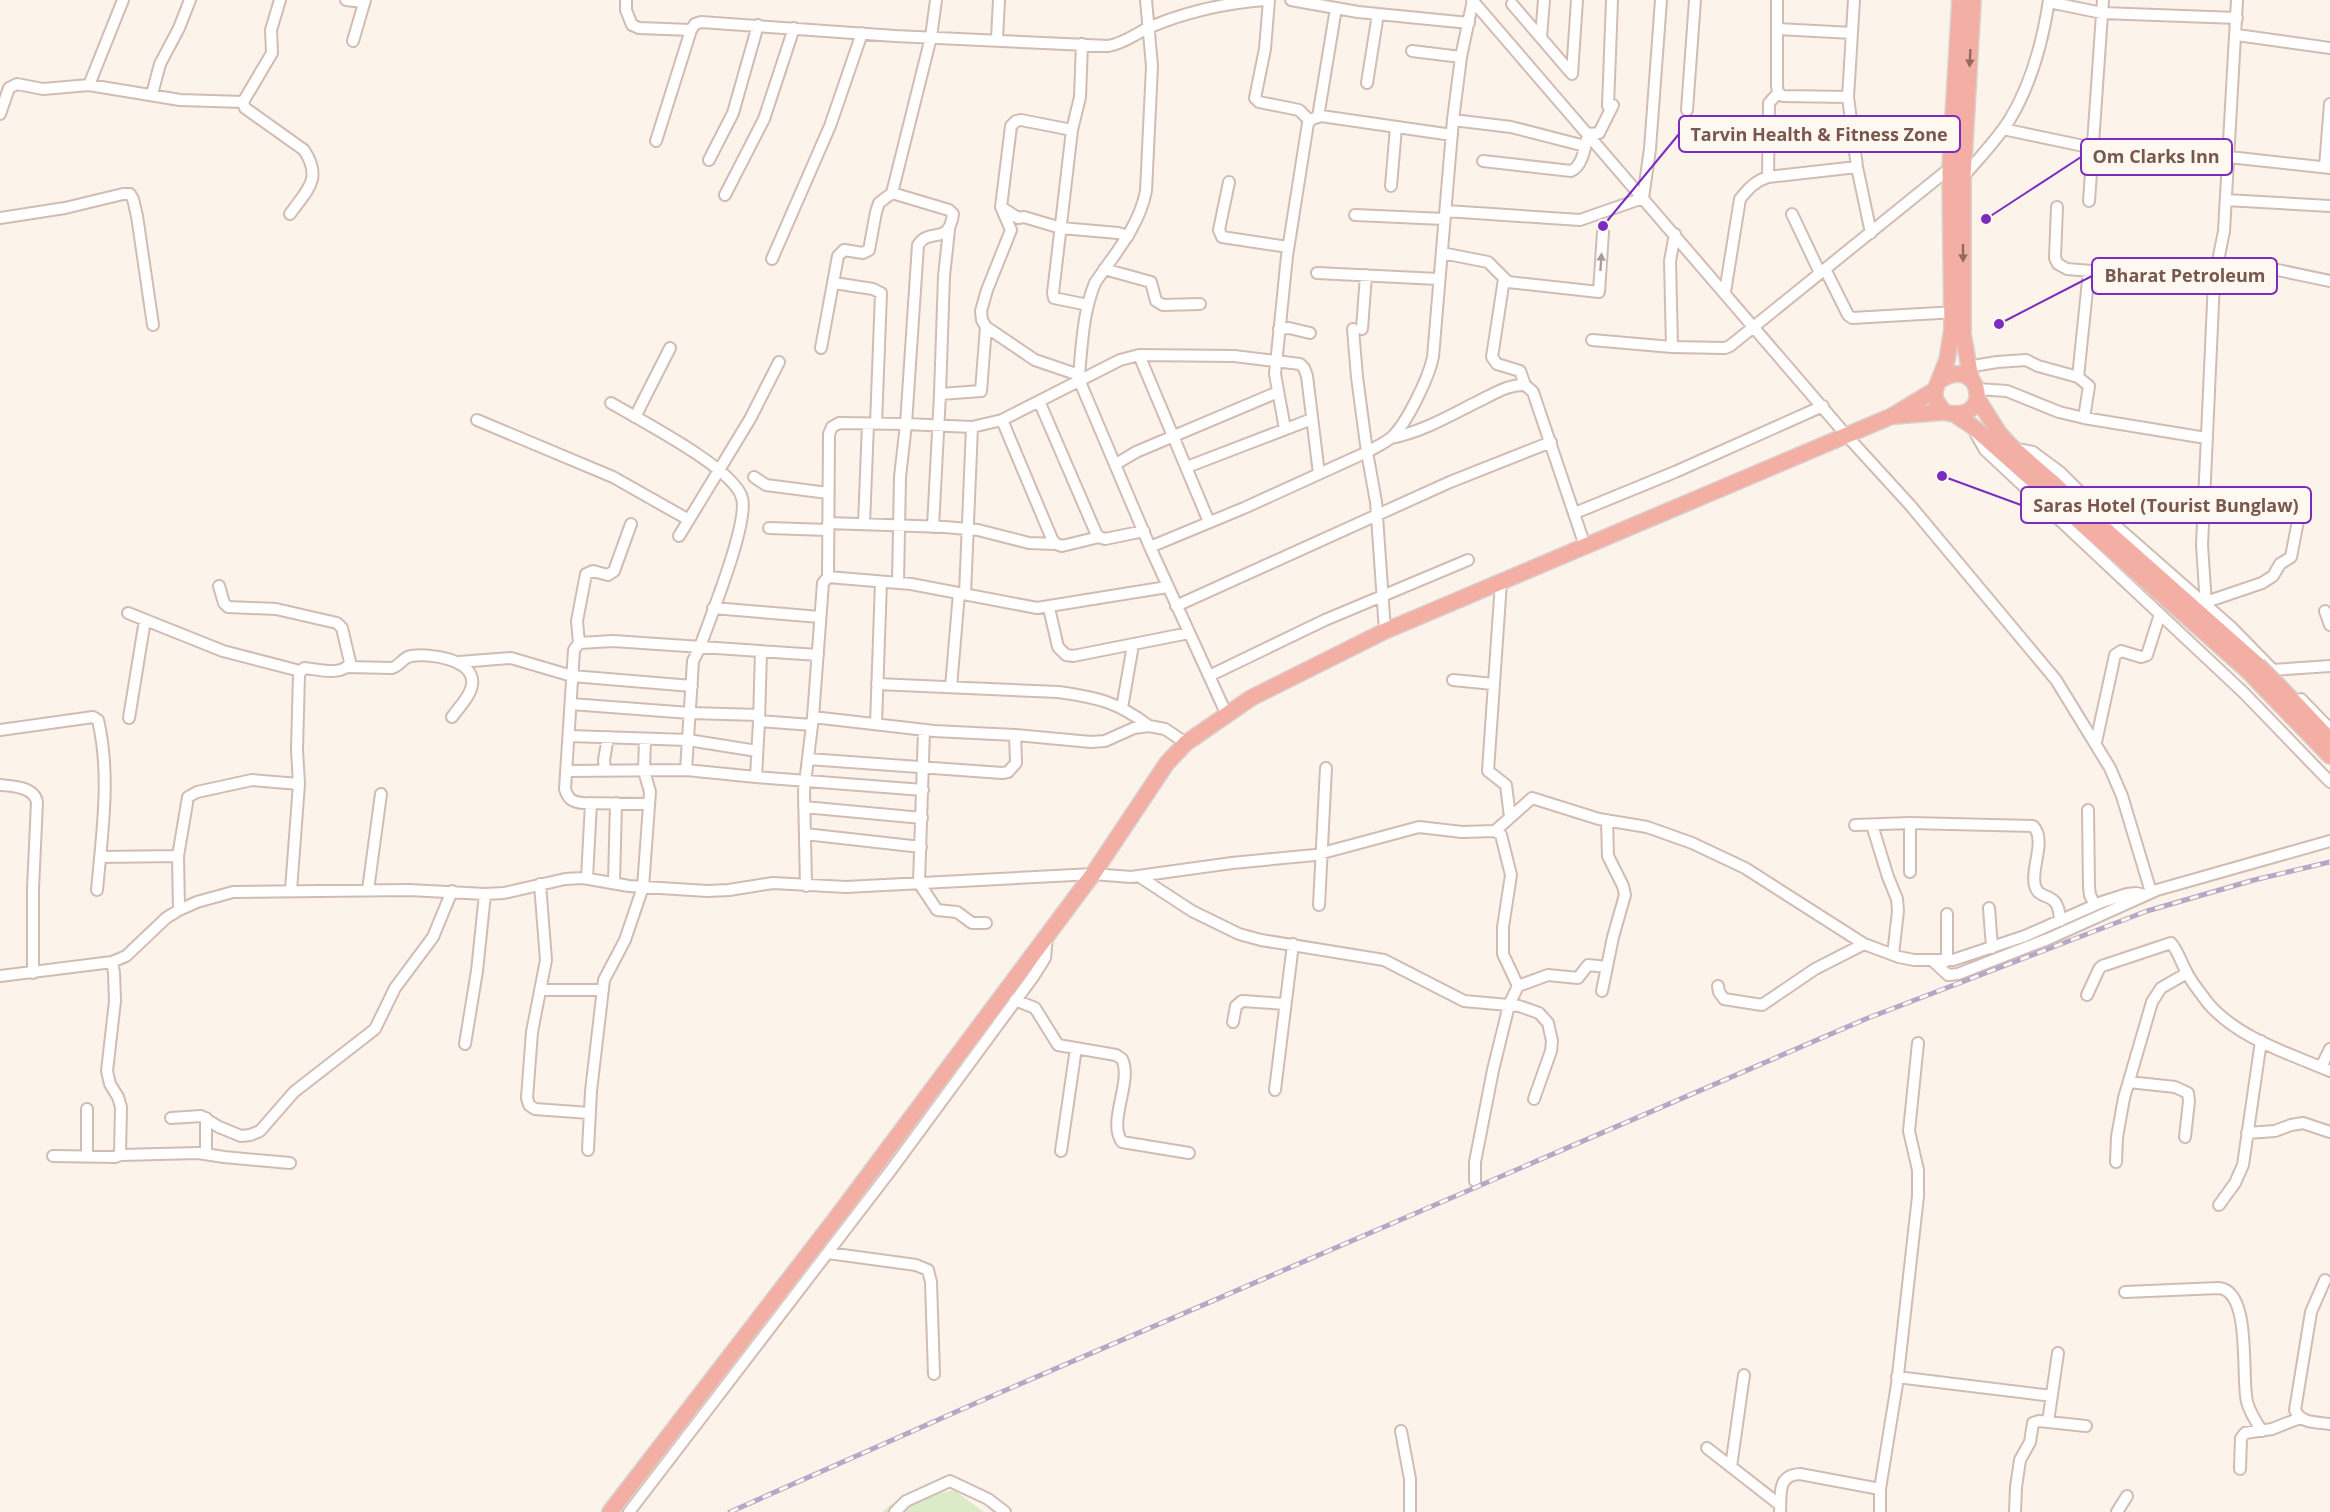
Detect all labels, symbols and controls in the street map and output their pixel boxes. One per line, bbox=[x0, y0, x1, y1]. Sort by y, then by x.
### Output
one-way arrow bbox=[1965, 49, 1974, 68]
callout: Tarvin Health & Fitness Zone bbox=[1679, 116, 1960, 152]
text: Tarvin Health & Fitness Zone bbox=[1690, 122, 1948, 146]
callout: Om Clarks Inn bbox=[2081, 139, 2232, 175]
text: Om Clarks Inn bbox=[2092, 144, 2220, 168]
one-way arrow bbox=[1958, 244, 1968, 263]
one-way arrow bbox=[1596, 253, 1605, 272]
callout: Bharat Petroleum bbox=[2092, 258, 2277, 294]
text: Bharat Petroleum bbox=[2104, 263, 2266, 287]
callout: Saras Hotel (Tourist Bunglaw) bbox=[2021, 487, 2311, 523]
text: Saras Hotel (Tourist Bunglaw) bbox=[2033, 493, 2299, 517]

